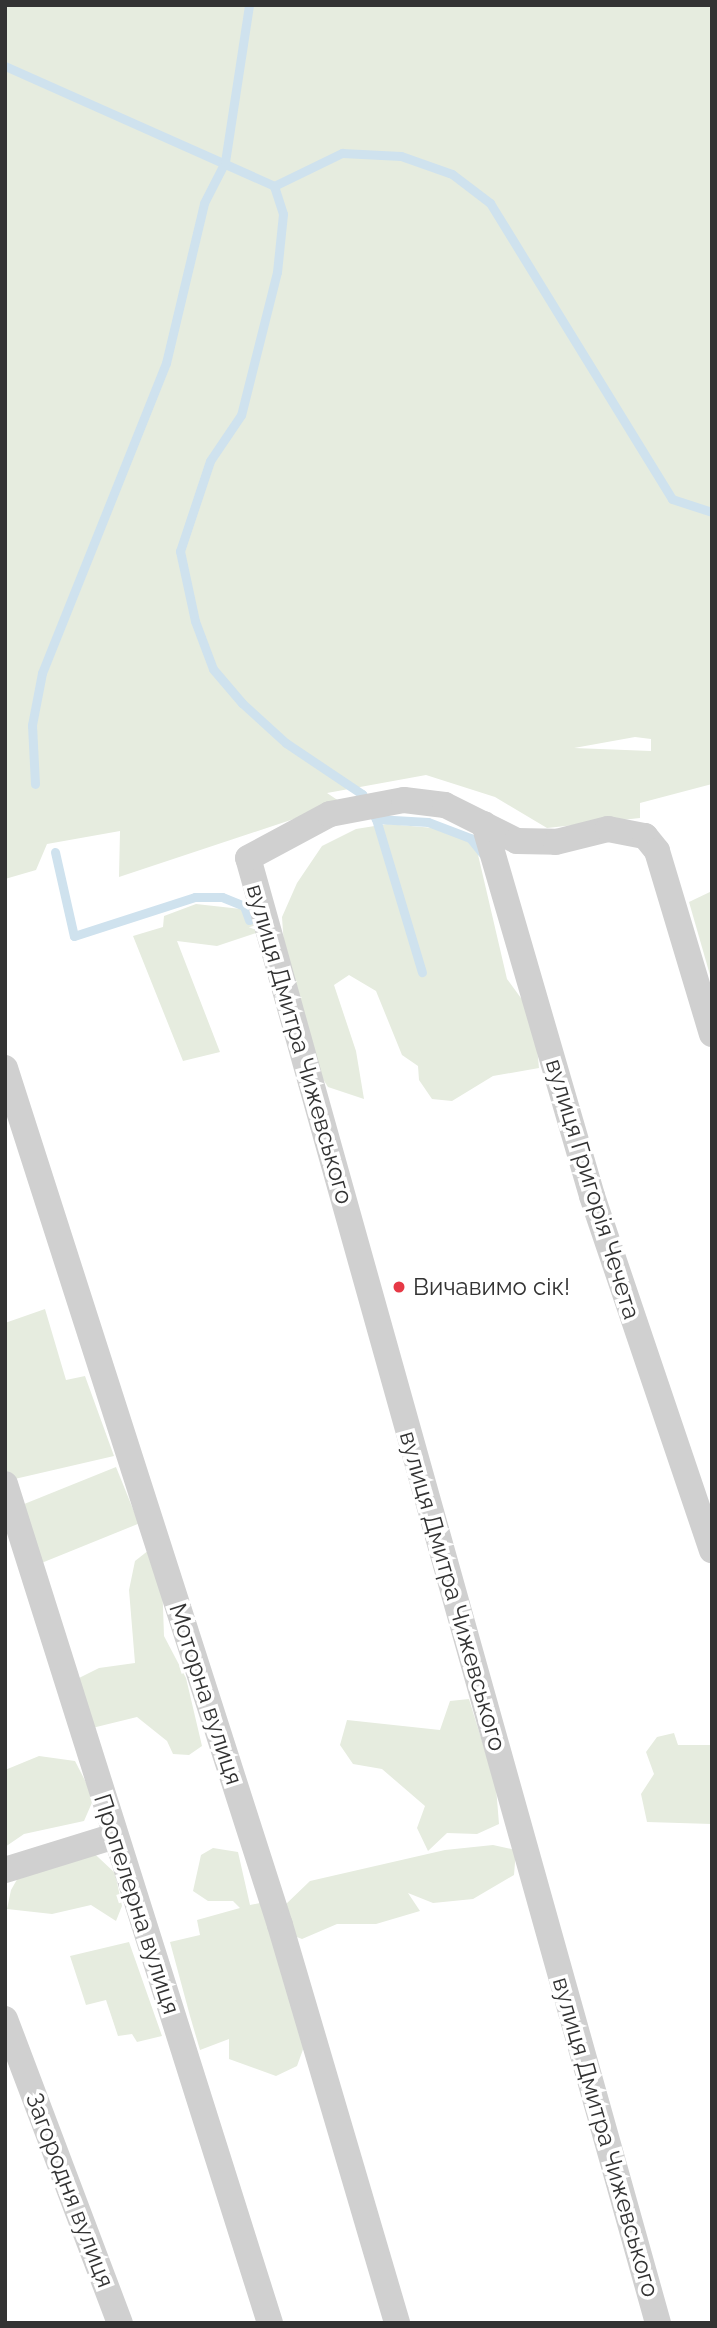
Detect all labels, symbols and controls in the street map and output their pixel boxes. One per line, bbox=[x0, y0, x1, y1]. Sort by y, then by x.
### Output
street label: вулиця Дмитра Чижевського bbox=[240, 881, 360, 1207]
street label: вулиця Григорія Чечета bbox=[540, 1055, 646, 1323]
place label: Вичавимо сік! bbox=[413, 1273, 570, 1301]
marker: Вичавимо сік! bbox=[391, 1279, 407, 1295]
street label: вулиця Дмитра Чижевського bbox=[393, 1428, 513, 1754]
street label: Моторна вулиця bbox=[163, 1600, 249, 1788]
street label: Пропелерна вулиця bbox=[88, 1790, 186, 2018]
street label: вулиця Дмитра Чижевського bbox=[546, 1974, 666, 2300]
street label: Загородня вулиця bbox=[20, 2089, 120, 2291]

